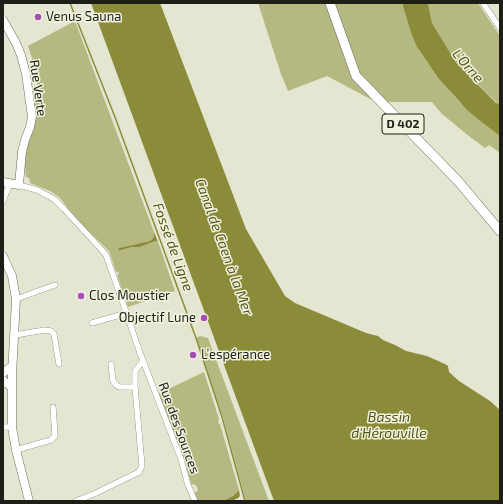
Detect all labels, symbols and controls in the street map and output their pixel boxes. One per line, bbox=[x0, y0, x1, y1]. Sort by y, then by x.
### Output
place label: Venus Sauna bbox=[46, 9, 121, 25]
marker: Venus Sauna bbox=[33, 12, 43, 22]
water label: L'Orne bbox=[449, 46, 487, 86]
street label: Rue Verte bbox=[26, 59, 50, 117]
road number: D 402 bbox=[382, 114, 424, 134]
water label: Canal de Caen à la Mer bbox=[191, 176, 257, 318]
water label: Fossé de Ligne bbox=[149, 200, 197, 294]
place label: Clos Moustier bbox=[89, 288, 170, 304]
marker: Clos Moustier bbox=[76, 291, 86, 301]
place label: Objectif Lune bbox=[119, 310, 196, 326]
marker: Objectif Lune bbox=[199, 313, 209, 323]
place label: L’espérance bbox=[201, 347, 270, 363]
marker: L’espérance bbox=[188, 350, 198, 360]
street label: Rue des Sources bbox=[155, 380, 203, 476]
water label: Bassin d'Hérouville bbox=[351, 409, 427, 442]

